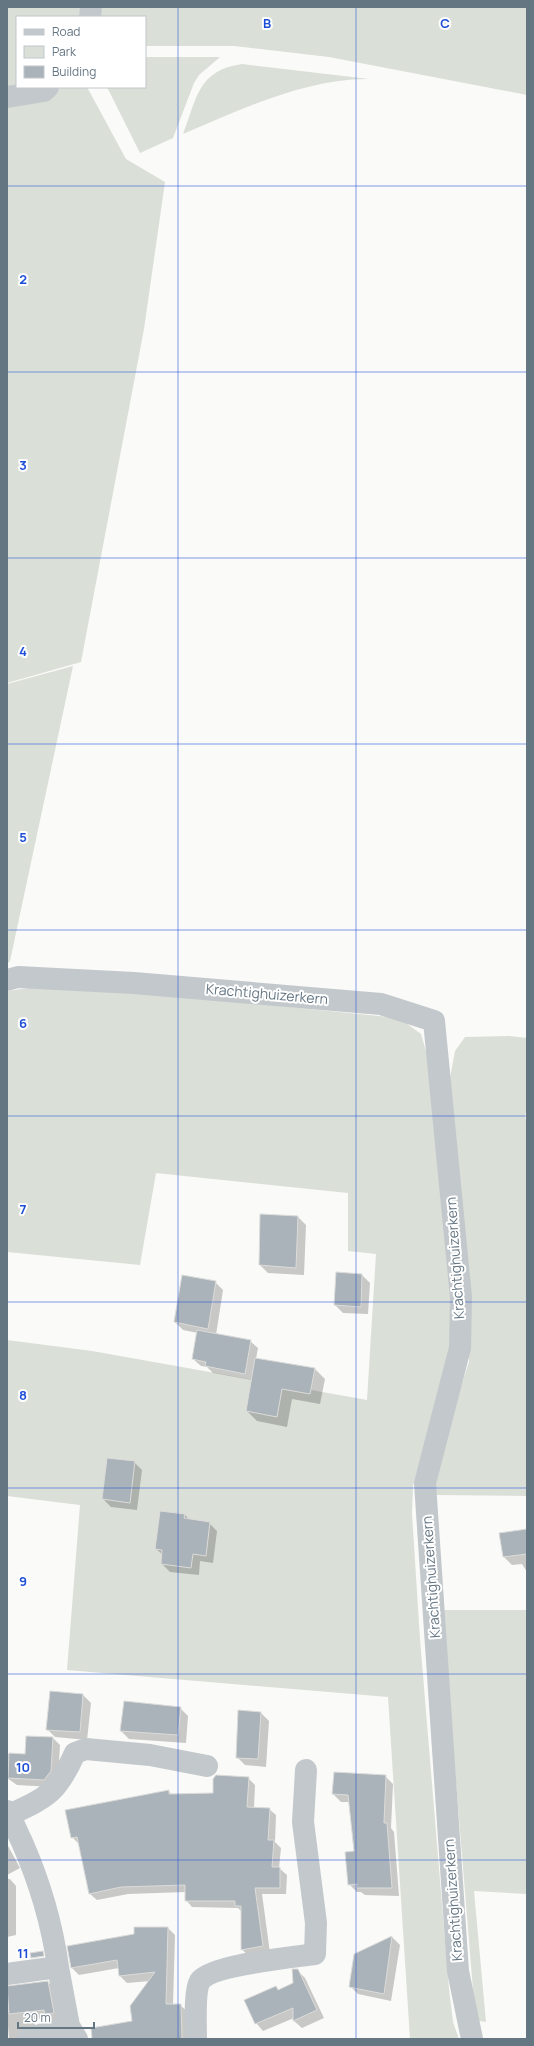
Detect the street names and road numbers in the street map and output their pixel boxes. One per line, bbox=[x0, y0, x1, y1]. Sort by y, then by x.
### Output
street label: Krachtighuizerkern bbox=[205, 979, 329, 1008]
street label: Krachtighuizerkern bbox=[441, 1196, 468, 1320]
street label: Krachtighuizerkern bbox=[417, 1515, 444, 1639]
street label: Krachtighuizerkern bbox=[439, 1838, 466, 1962]

